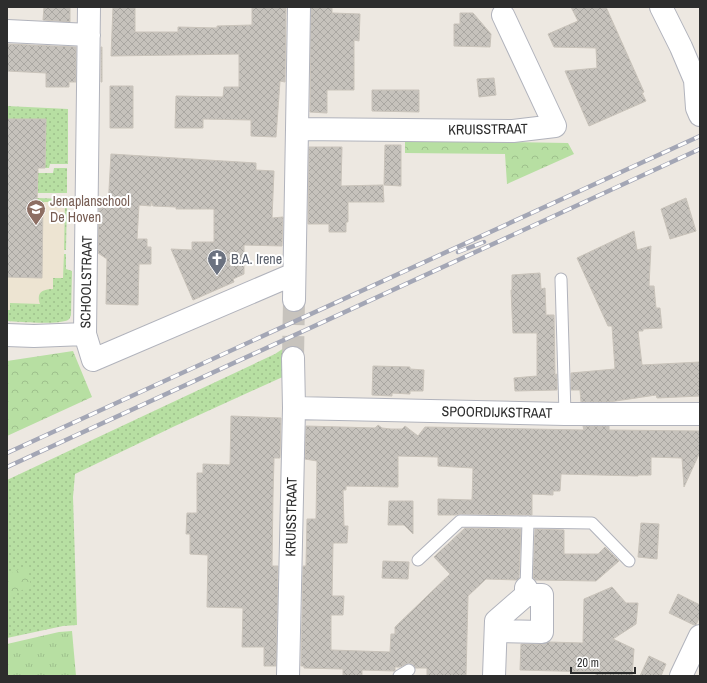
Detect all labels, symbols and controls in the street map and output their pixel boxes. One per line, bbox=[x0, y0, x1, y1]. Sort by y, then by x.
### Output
street label: KRUISSTRAAT bbox=[448, 119, 528, 139]
place label: Jenaplanschool De Hoven bbox=[50, 192, 130, 226]
school or university icon: Jenaplanschool De Hoven bbox=[25, 198, 47, 226]
street label: SCHOOLSTRAAT bbox=[76, 235, 96, 329]
church icon: B.A. Irene bbox=[206, 248, 228, 276]
place label: B.A. Irene bbox=[231, 250, 282, 268]
street label: SPOORDIJKSTRAAT bbox=[441, 402, 553, 422]
street label: KRUISSTRAAT bbox=[281, 477, 301, 557]
scale bar bbox=[571, 649, 635, 675]
text: 20 m bbox=[577, 655, 599, 671]

